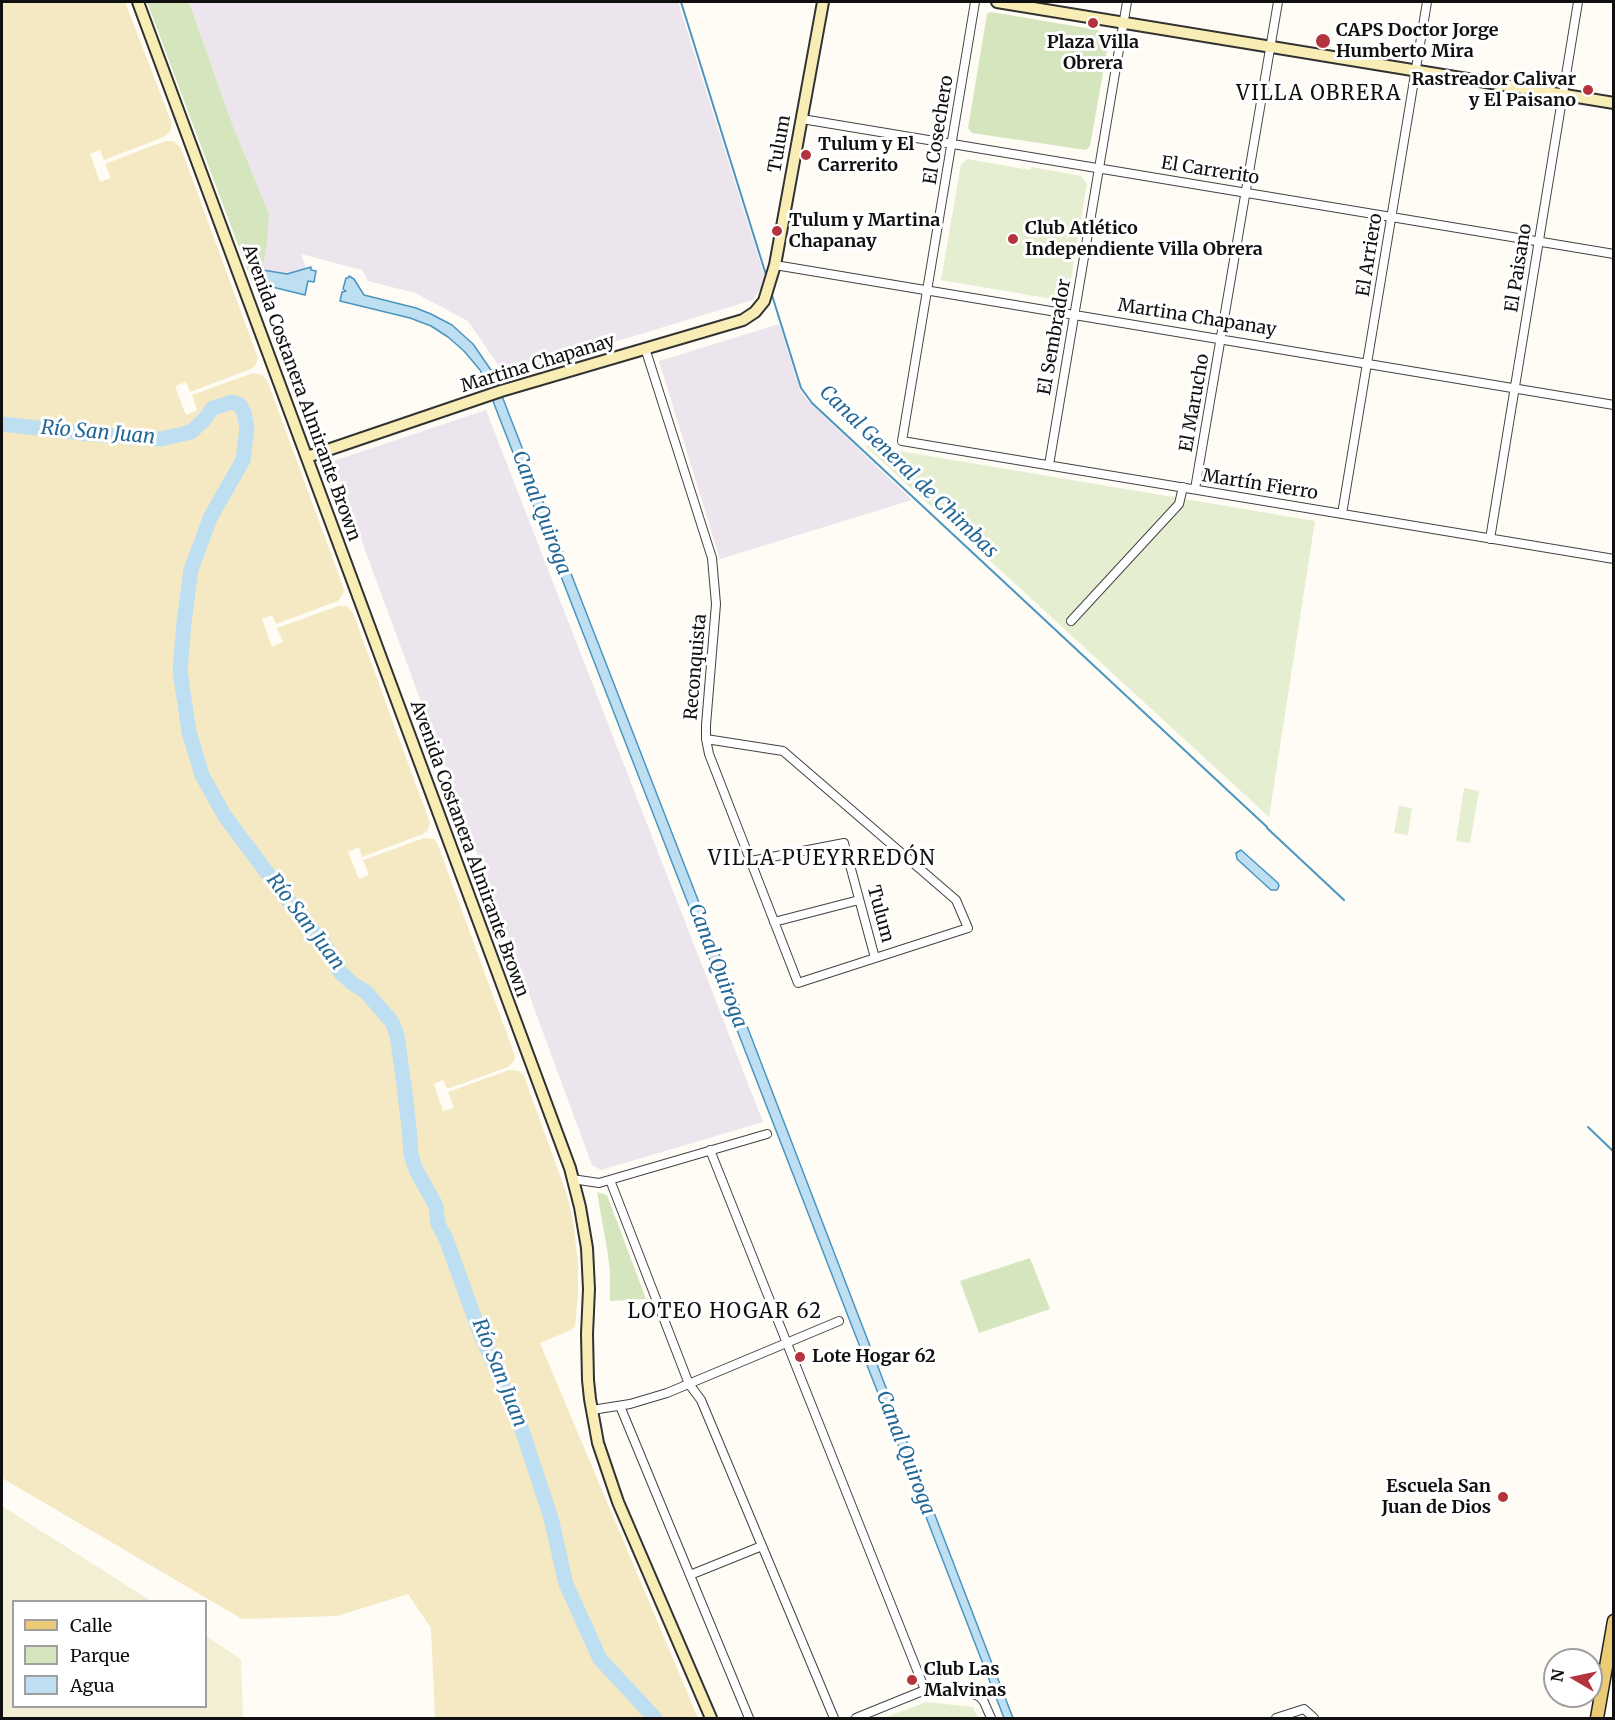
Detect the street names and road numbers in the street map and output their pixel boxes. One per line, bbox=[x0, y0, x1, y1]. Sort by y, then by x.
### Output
street label: El Cosechero bbox=[920, 74, 958, 186]
street label: Tulum bbox=[764, 113, 796, 175]
street label: El Carrerito bbox=[1159, 153, 1261, 189]
street label: El Arriero bbox=[1353, 212, 1387, 298]
street label: El Paisano bbox=[1501, 222, 1537, 314]
street label: Avenida Costanera Almirante Brown bbox=[237, 242, 365, 544]
street label: El Sembrador bbox=[1034, 277, 1076, 397]
street label: Martina Chapanay bbox=[1116, 295, 1278, 341]
street label: Martina Chapanay bbox=[458, 330, 618, 398]
street label: El Marucho bbox=[1176, 352, 1214, 454]
street label: Martín Fierro bbox=[1201, 465, 1319, 505]
street label: Reconquista bbox=[681, 613, 711, 721]
street label: Avenida Costanera Almirante Brown bbox=[405, 698, 533, 1000]
street label: Tulum bbox=[862, 883, 898, 945]

